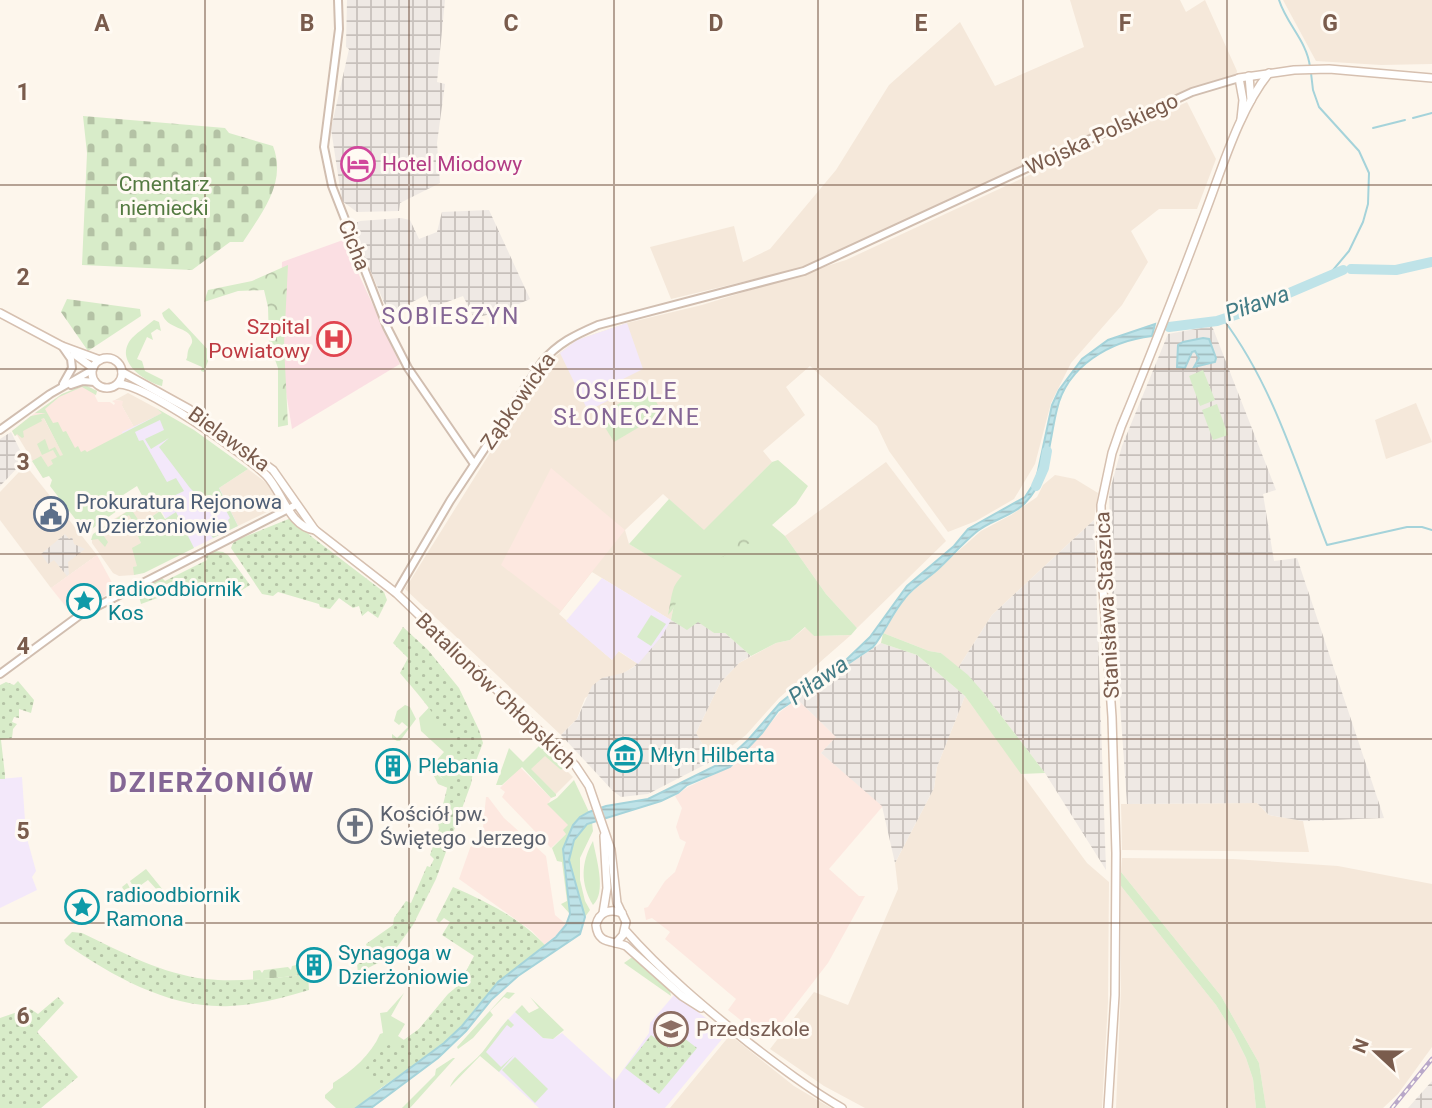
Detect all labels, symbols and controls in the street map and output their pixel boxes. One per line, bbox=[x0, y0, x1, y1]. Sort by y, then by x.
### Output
text: A bbox=[94, 10, 110, 37]
text: B bbox=[300, 10, 314, 37]
text: C bbox=[503, 10, 519, 37]
text: D bbox=[709, 10, 723, 37]
text: E bbox=[915, 10, 928, 37]
text: F bbox=[1119, 10, 1132, 37]
text: G bbox=[1322, 10, 1338, 37]
text: 1 bbox=[16, 79, 30, 106]
street label: Wojska Polskiego bbox=[1022, 88, 1182, 180]
hotel icon: Hotel Miodowy bbox=[339, 145, 377, 183]
place label: Hotel Miodowy bbox=[382, 152, 522, 176]
park label: Cmentarz niemiecki bbox=[119, 172, 209, 220]
street label: Cicha bbox=[333, 216, 375, 274]
text: 2 bbox=[16, 264, 30, 291]
water label: Piława bbox=[1221, 280, 1293, 327]
district label: SOBIESZYN bbox=[382, 303, 520, 330]
place label: Szpital Powiatowy bbox=[208, 315, 310, 363]
hospital icon: Szpital Powiatowy bbox=[315, 320, 353, 358]
street label: Ząbkowicka bbox=[476, 348, 560, 454]
district label: OSIEDLE SŁONECZNE bbox=[553, 378, 701, 431]
street label: Bielawska bbox=[184, 402, 274, 476]
text: 3 bbox=[16, 449, 30, 476]
place label: Prokuratura Rejonowa w Dzierżoniowie bbox=[76, 490, 282, 538]
public building icon: Prokuratura Rejonowa w Dzierżoniowie bbox=[32, 495, 70, 533]
street label: Stanisława Staszica bbox=[1090, 511, 1124, 699]
place label: radioodbiornik Kos bbox=[108, 577, 243, 625]
place icon: radioodbiornik Kos bbox=[65, 582, 103, 620]
street label: Batalionów Chłopskich bbox=[411, 608, 581, 774]
text: 4 bbox=[16, 633, 30, 660]
water label: Piława bbox=[783, 650, 853, 711]
museum icon: Młyn Hilberta bbox=[606, 736, 644, 774]
place label: Młyn Hilberta bbox=[650, 743, 775, 767]
building icon: Plebania bbox=[374, 747, 412, 785]
place label: Plebania bbox=[418, 754, 499, 778]
district label: DZIERŻONIÓW bbox=[109, 766, 315, 799]
place label: Kościół pw. Świętego Jerzego bbox=[380, 802, 546, 850]
church icon: Kościół pw. Świętego Jerzego bbox=[336, 807, 374, 845]
text: 5 bbox=[16, 818, 30, 845]
place label: radioodbiornik Ramona bbox=[106, 883, 241, 931]
place icon: radioodbiornik Ramona bbox=[63, 888, 101, 926]
place label: Synagoga w Dzierżoniowie bbox=[338, 941, 469, 989]
building icon: Synagoga w Dzierżoniowie bbox=[295, 946, 333, 984]
text: 6 bbox=[16, 1003, 30, 1030]
school or university icon: Przedszkole bbox=[652, 1010, 690, 1048]
place label: Przedszkole bbox=[696, 1017, 810, 1041]
north arrow bbox=[1341, 1017, 1411, 1087]
text: N bbox=[1348, 1035, 1374, 1056]

